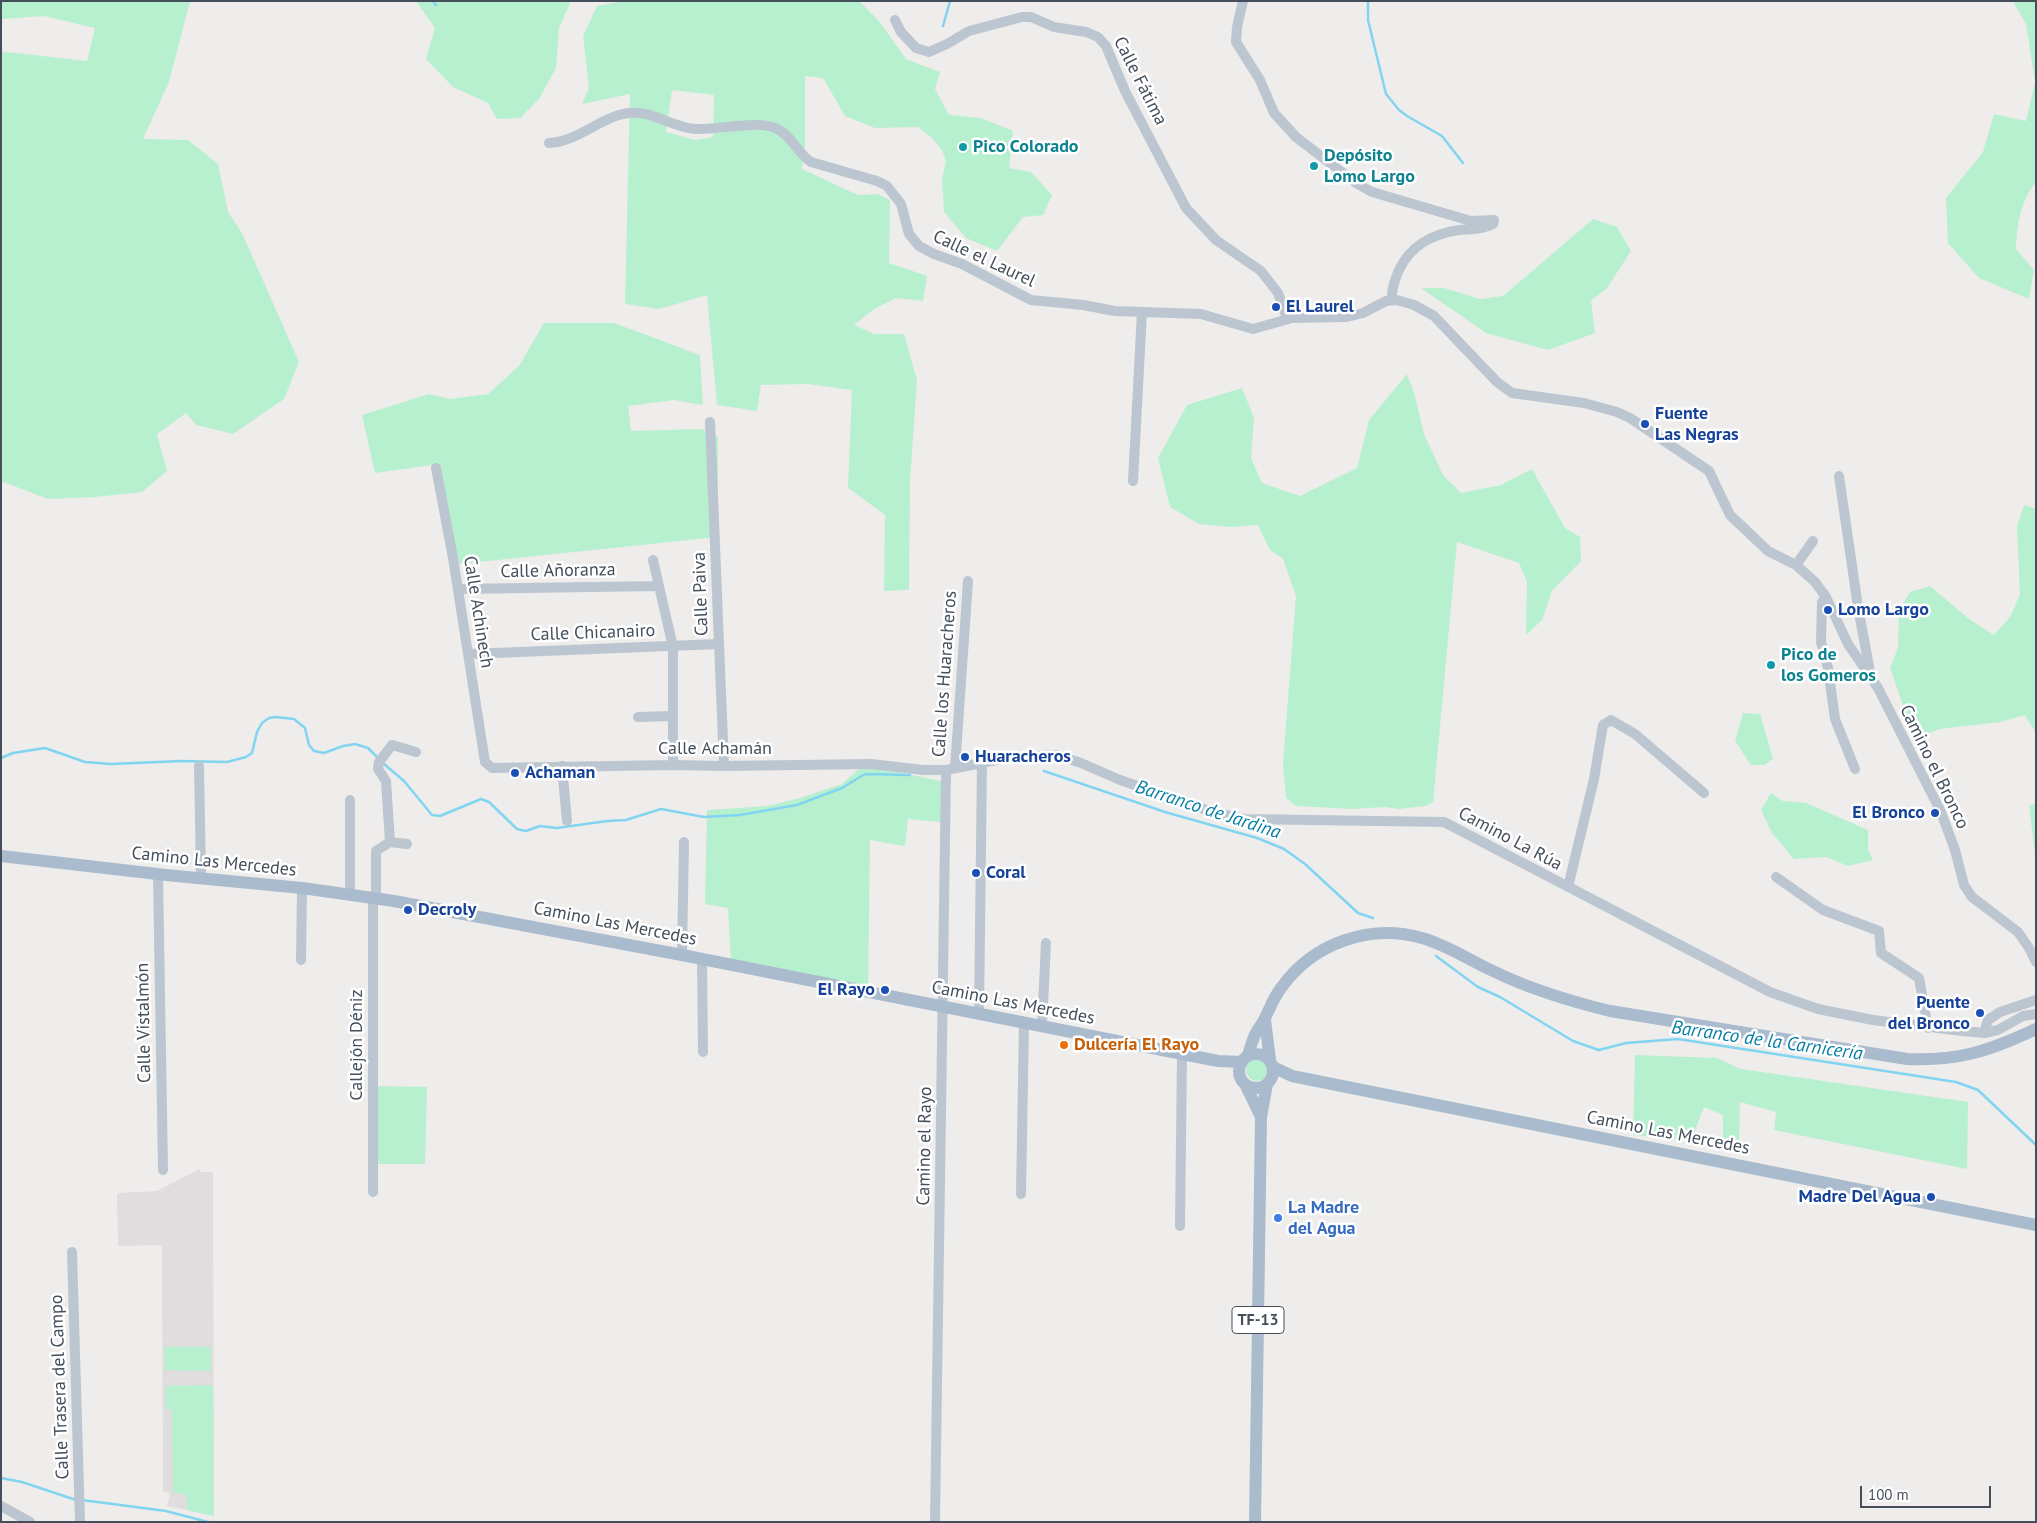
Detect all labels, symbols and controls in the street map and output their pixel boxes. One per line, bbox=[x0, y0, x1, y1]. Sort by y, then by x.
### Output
street label: Calle Fátima bbox=[1109, 33, 1171, 129]
place label: Pico Colorado bbox=[973, 136, 1078, 158]
marker: Pico Colorado bbox=[957, 141, 969, 153]
place label: Depósito Lomo Largo bbox=[1324, 145, 1415, 188]
marker: Depósito Lomo Largo bbox=[1308, 160, 1320, 172]
street label: Calle el Laurel bbox=[929, 226, 1039, 292]
place label: El Laurel bbox=[1286, 296, 1354, 318]
marker: El Laurel bbox=[1270, 301, 1282, 313]
place label: Fuente Las Negras bbox=[1655, 403, 1739, 446]
marker: Fuente Las Negras bbox=[1639, 418, 1651, 430]
street label: Calle Paiva bbox=[689, 552, 713, 636]
street label: Calle Achinech bbox=[458, 554, 498, 670]
street label: Calle Añoranza bbox=[500, 559, 616, 583]
street label: Calle los Huaracheros bbox=[928, 590, 962, 758]
place label: Lomo Largo bbox=[1838, 599, 1929, 621]
marker: Lomo Largo bbox=[1822, 604, 1834, 616]
street label: Calle Chicanairo bbox=[530, 620, 656, 646]
place label: Pico de los Gomeros bbox=[1781, 644, 1876, 686]
marker: Pico de los Gomeros bbox=[1765, 659, 1777, 671]
street label: Camino el Bronco bbox=[1895, 701, 1973, 833]
street label: Calle Achamán bbox=[658, 738, 772, 760]
place label: Huaracheros bbox=[975, 746, 1071, 768]
marker: Huaracheros bbox=[959, 751, 971, 763]
place label: Achaman bbox=[525, 762, 595, 784]
marker: Achaman bbox=[509, 767, 521, 779]
water label: Barranco de Jardina bbox=[1132, 776, 1284, 844]
place label: El Bronco bbox=[1852, 802, 1925, 824]
street label: Camino La Rúa bbox=[1454, 803, 1566, 875]
marker: El Bronco bbox=[1929, 807, 1941, 819]
street label: Camino Las Mercedes bbox=[130, 843, 298, 881]
place label: Coral bbox=[986, 862, 1026, 884]
marker: Coral bbox=[970, 867, 982, 879]
street label: Camino Las Mercedes bbox=[532, 898, 698, 950]
place label: Decroly bbox=[418, 899, 476, 921]
marker: Decroly bbox=[402, 904, 414, 916]
street label: Calle Vistalmón bbox=[132, 963, 156, 1083]
street label: Camino Las Mercedes bbox=[930, 977, 1096, 1029]
place label: El Rayo bbox=[818, 979, 875, 1001]
marker: El Rayo bbox=[879, 984, 891, 996]
street label: Callejón Déniz bbox=[346, 989, 368, 1101]
place label: Puente del Bronco bbox=[1888, 992, 1970, 1034]
marker: Puente del Bronco bbox=[1974, 1007, 1986, 1019]
water label: Barranco de la Carnicería bbox=[1670, 1016, 1864, 1066]
place label: Dulcería El Rayo bbox=[1074, 1034, 1199, 1056]
marker: Dulcería El Rayo bbox=[1058, 1039, 1070, 1051]
street label: Camino el Rayo bbox=[913, 1086, 937, 1206]
street label: Camino Las Mercedes bbox=[1585, 1107, 1751, 1159]
place label: Madre Del Agua bbox=[1799, 1186, 1921, 1208]
marker: Madre Del Agua bbox=[1925, 1191, 1937, 1203]
place label: La Madre del Agua bbox=[1288, 1197, 1359, 1240]
marker: La Madre del Agua bbox=[1272, 1212, 1284, 1224]
street label: Calle Trasera del Campo bbox=[46, 1294, 74, 1480]
road number: TF-13 bbox=[1232, 1306, 1284, 1334]
scale bar bbox=[1862, 1476, 1993, 1508]
text: 100 m bbox=[1868, 1485, 1909, 1504]

